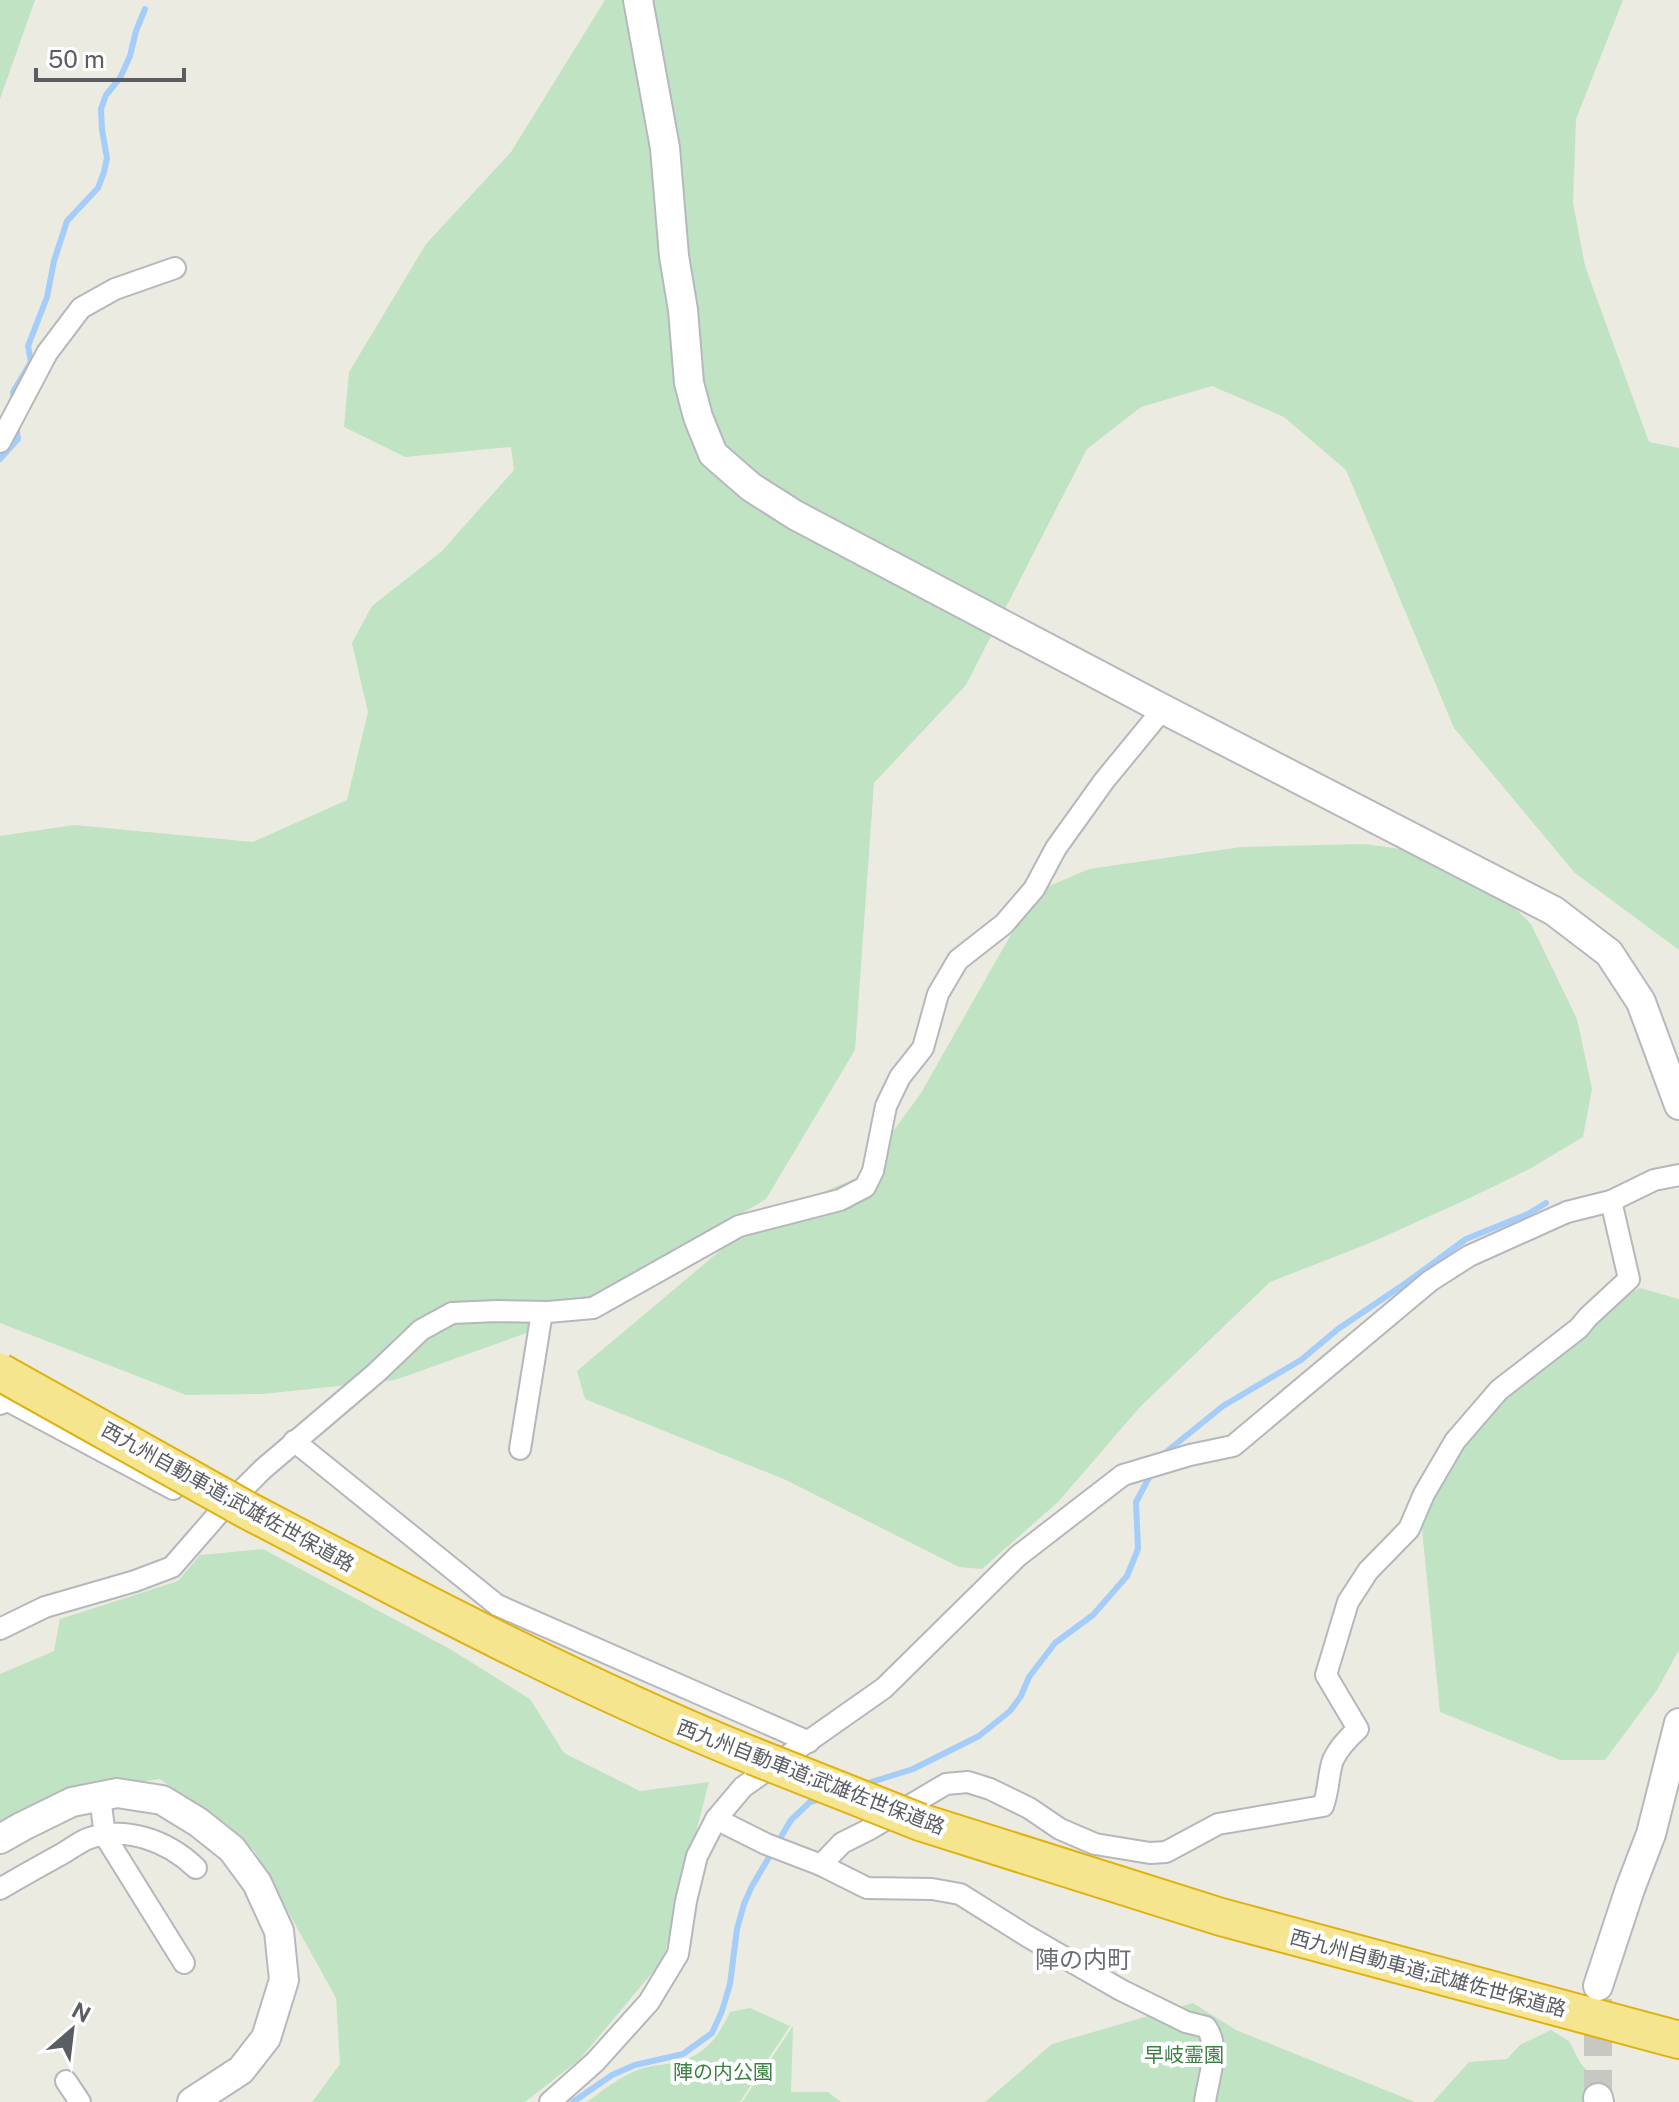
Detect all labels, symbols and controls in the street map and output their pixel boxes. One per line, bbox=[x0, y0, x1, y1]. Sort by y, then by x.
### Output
scale bar bbox=[36, 32, 184, 82]
text: 50 m bbox=[48, 45, 105, 73]
street label: 西九州自動車道;武雄佐世保道路 bbox=[98, 1417, 358, 1577]
street label: 西九州自動車道;武雄佐世保道路 bbox=[674, 1715, 948, 1839]
street label: 西九州自動車道;武雄佐世保道路 bbox=[1287, 1925, 1569, 2021]
district label: 陣の内町 bbox=[1035, 1945, 1131, 1973]
north arrow bbox=[32, 1990, 112, 2070]
text: N bbox=[68, 1997, 95, 2028]
park label: 早岐霊園 bbox=[1144, 2043, 1224, 2067]
park label: 陣の内公園 bbox=[673, 2060, 773, 2084]

